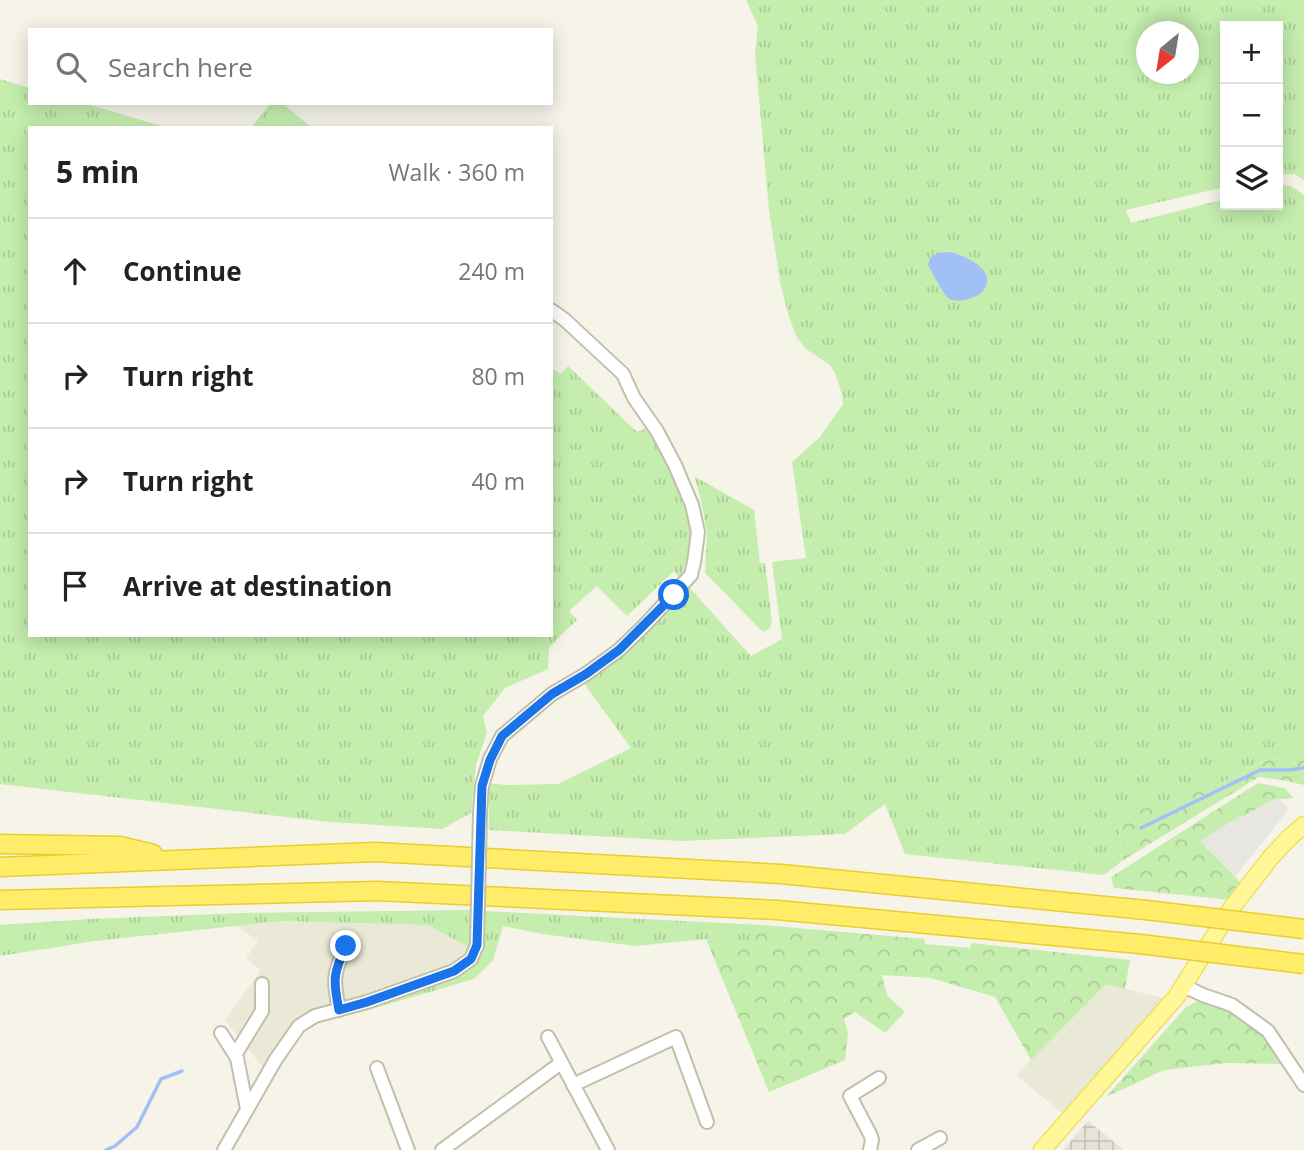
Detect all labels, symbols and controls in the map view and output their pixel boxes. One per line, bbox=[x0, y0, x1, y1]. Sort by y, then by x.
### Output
north arrow bbox=[1136, 21, 1199, 84]
map controls bbox=[1220, 21, 1283, 210]
button: + bbox=[1220, 21, 1283, 84]
search box bbox=[28, 28, 553, 105]
icon: search bbox=[52, 48, 90, 86]
text: Search here bbox=[108, 49, 253, 85]
button: − bbox=[1220, 84, 1283, 147]
button: layers bbox=[1220, 147, 1283, 210]
text: 5 min bbox=[56, 151, 139, 192]
text: Walk · 360 m bbox=[388, 156, 525, 188]
icon: ahead bbox=[56, 252, 94, 290]
text: Continue bbox=[123, 253, 242, 289]
text: 240 m bbox=[458, 255, 525, 287]
icon: right bbox=[56, 357, 94, 395]
text: Turn right bbox=[123, 358, 254, 394]
text: 80 m bbox=[471, 360, 525, 392]
icon: right bbox=[56, 462, 94, 500]
text: Turn right bbox=[123, 463, 254, 499]
text: 40 m bbox=[471, 465, 525, 497]
icon: arrive bbox=[56, 567, 94, 605]
text: Arrive at destination bbox=[123, 568, 392, 604]
route start bbox=[658, 579, 689, 610]
route end bbox=[330, 930, 361, 961]

